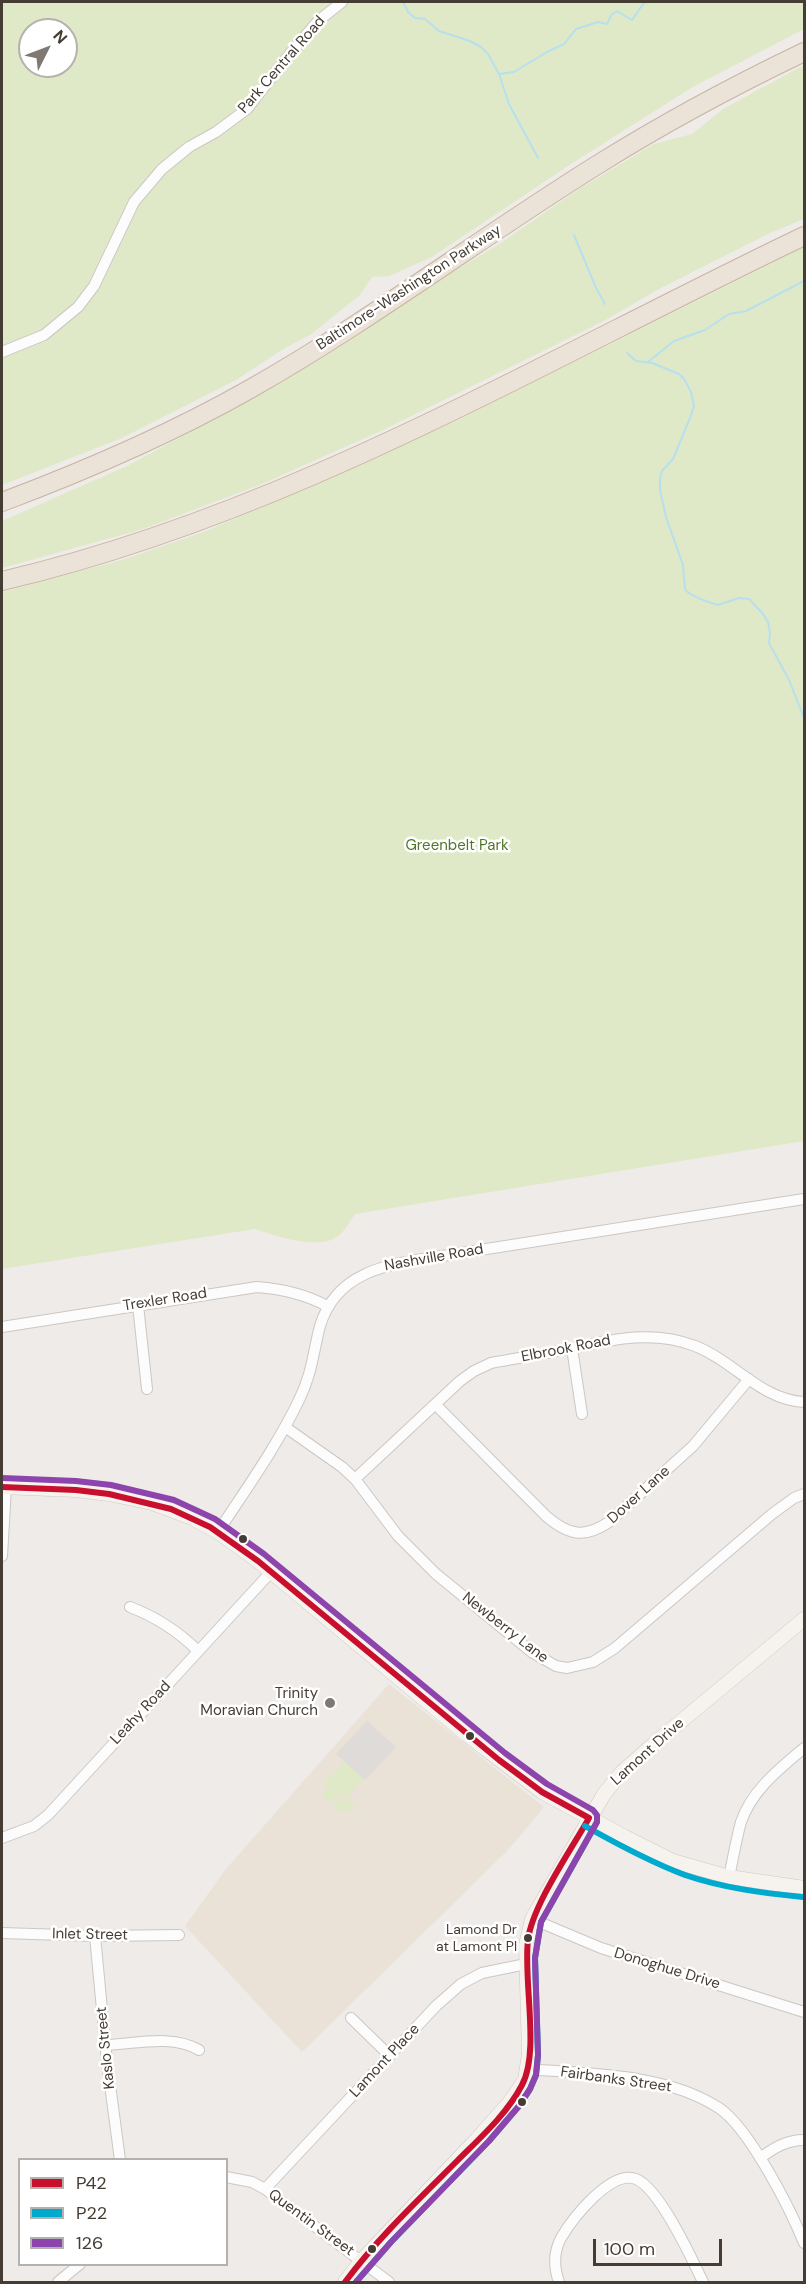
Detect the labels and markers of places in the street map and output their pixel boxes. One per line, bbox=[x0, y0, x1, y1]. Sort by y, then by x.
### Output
unlabelled marker bbox=[237, 1533, 249, 1545]
place label: Trinity Moravian Church bbox=[200, 1685, 318, 1720]
marker: Trinity Moravian Church bbox=[323, 1696, 337, 1710]
unlabelled marker bbox=[464, 1730, 476, 1742]
place label: Lamond Dr at Lamont Pl bbox=[436, 1922, 517, 1954]
marker: Lamond Dr at Lamont Pl bbox=[522, 1932, 534, 1944]
unlabelled marker bbox=[516, 2096, 528, 2108]
unlabelled marker bbox=[366, 2243, 378, 2255]

